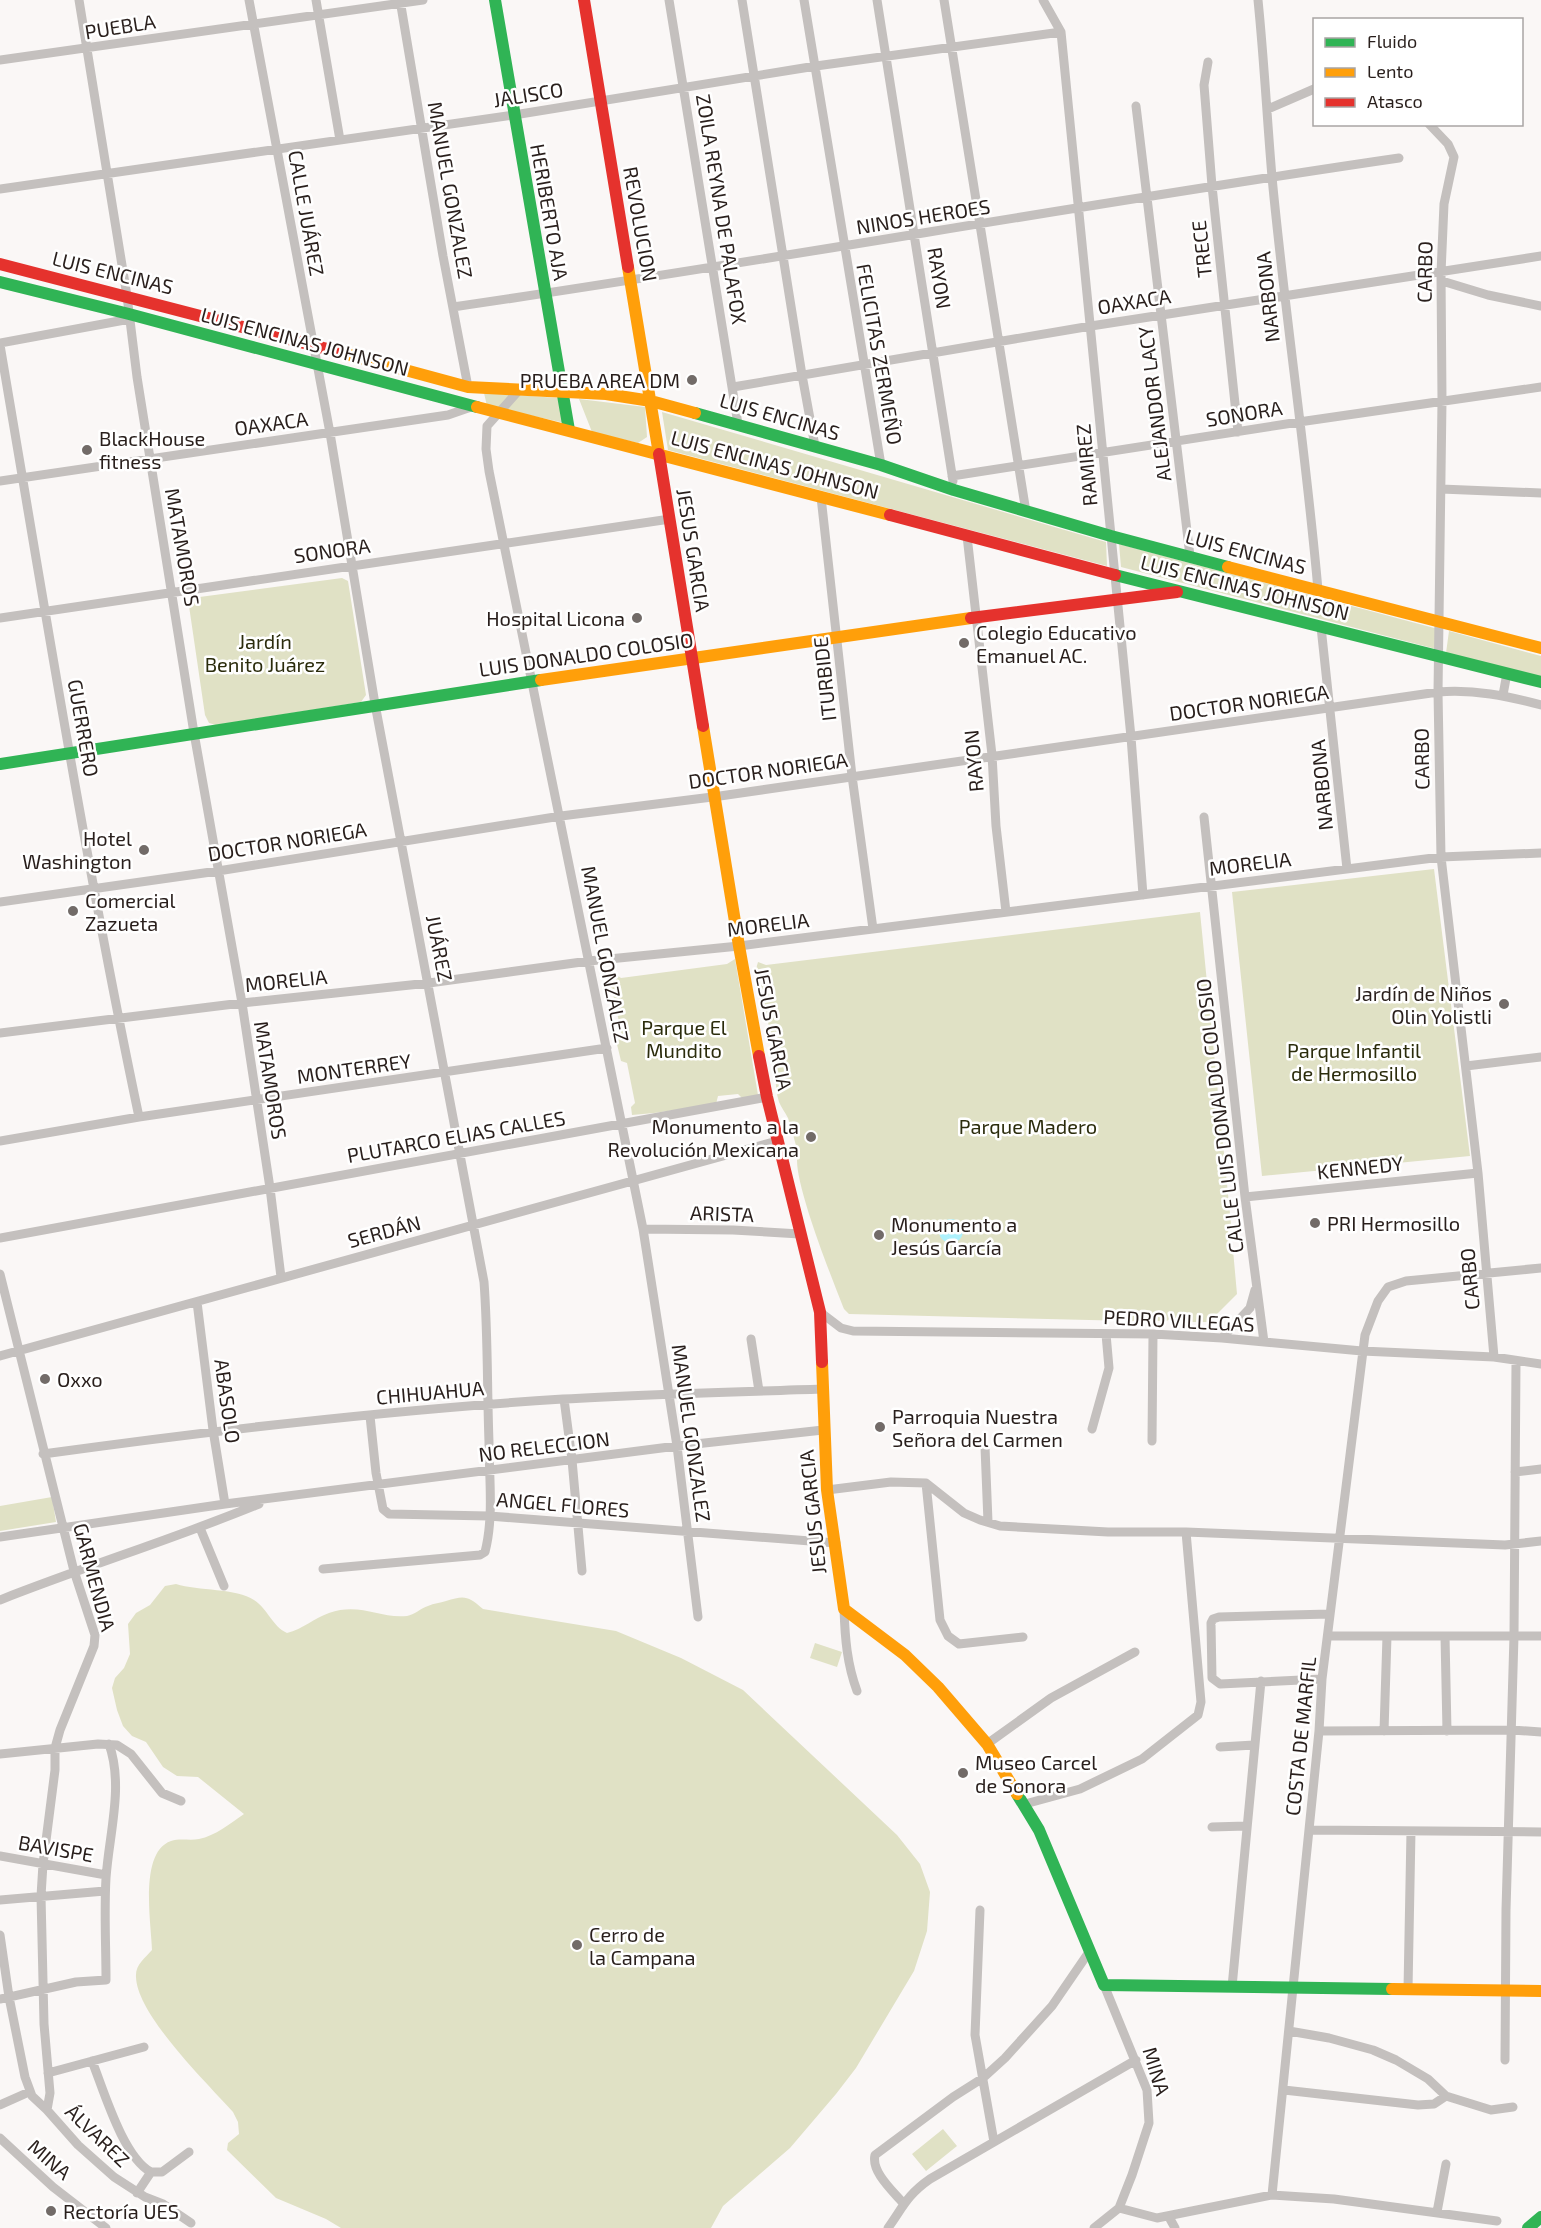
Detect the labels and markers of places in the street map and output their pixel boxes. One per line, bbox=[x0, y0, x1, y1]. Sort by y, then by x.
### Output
place label: PRUEBA AREA DM bbox=[520, 368, 680, 392]
marker: PRUEBA AREA DM bbox=[685, 373, 699, 387]
place label: BlackHouse fitness bbox=[99, 426, 205, 473]
marker: BlackHouse fitness bbox=[80, 443, 94, 457]
place label: Hospital Licona bbox=[486, 606, 625, 630]
marker: Hospital Licona bbox=[630, 611, 644, 625]
place label: Colegio Educativo Emanuel AC. bbox=[976, 620, 1137, 667]
marker: Colegio Educativo Emanuel AC. bbox=[957, 636, 971, 650]
place label: Hotel Washington bbox=[22, 826, 132, 873]
marker: Hotel Washington bbox=[137, 843, 151, 857]
place label: Comercial Zazueta bbox=[85, 888, 175, 935]
marker: Comercial Zazueta bbox=[66, 904, 80, 918]
place label: Jardín de Niños Olin Yolistli bbox=[1355, 981, 1492, 1028]
marker: Jardín de Niños Olin Yolistli bbox=[1497, 997, 1511, 1011]
place label: Monumento a la Revolución Mexicana bbox=[608, 1114, 799, 1161]
marker: Monumento a la Revolución Mexicana bbox=[804, 1130, 818, 1144]
place label: PRI Hermosillo bbox=[1327, 1211, 1460, 1235]
place label: Monumento a Jesús García bbox=[891, 1212, 1017, 1259]
marker: PRI Hermosillo bbox=[1308, 1216, 1322, 1230]
marker: Monumento a Jesús García bbox=[872, 1228, 886, 1242]
place label: Oxxo bbox=[57, 1367, 103, 1391]
marker: Oxxo bbox=[38, 1372, 52, 1386]
place label: Parroquia Nuestra Señora del Carmen bbox=[892, 1404, 1063, 1451]
marker: Parroquia Nuestra Señora del Carmen bbox=[873, 1420, 887, 1434]
place label: Museo Carcel de Sonora bbox=[975, 1750, 1097, 1797]
marker: Museo Carcel de Sonora bbox=[956, 1766, 970, 1780]
place label: Cerro de la Campana bbox=[589, 1922, 695, 1969]
marker: Cerro de la Campana bbox=[570, 1938, 584, 1952]
place label: Rectoría UES bbox=[63, 2199, 179, 2223]
marker: Rectoría UES bbox=[44, 2204, 58, 2218]

